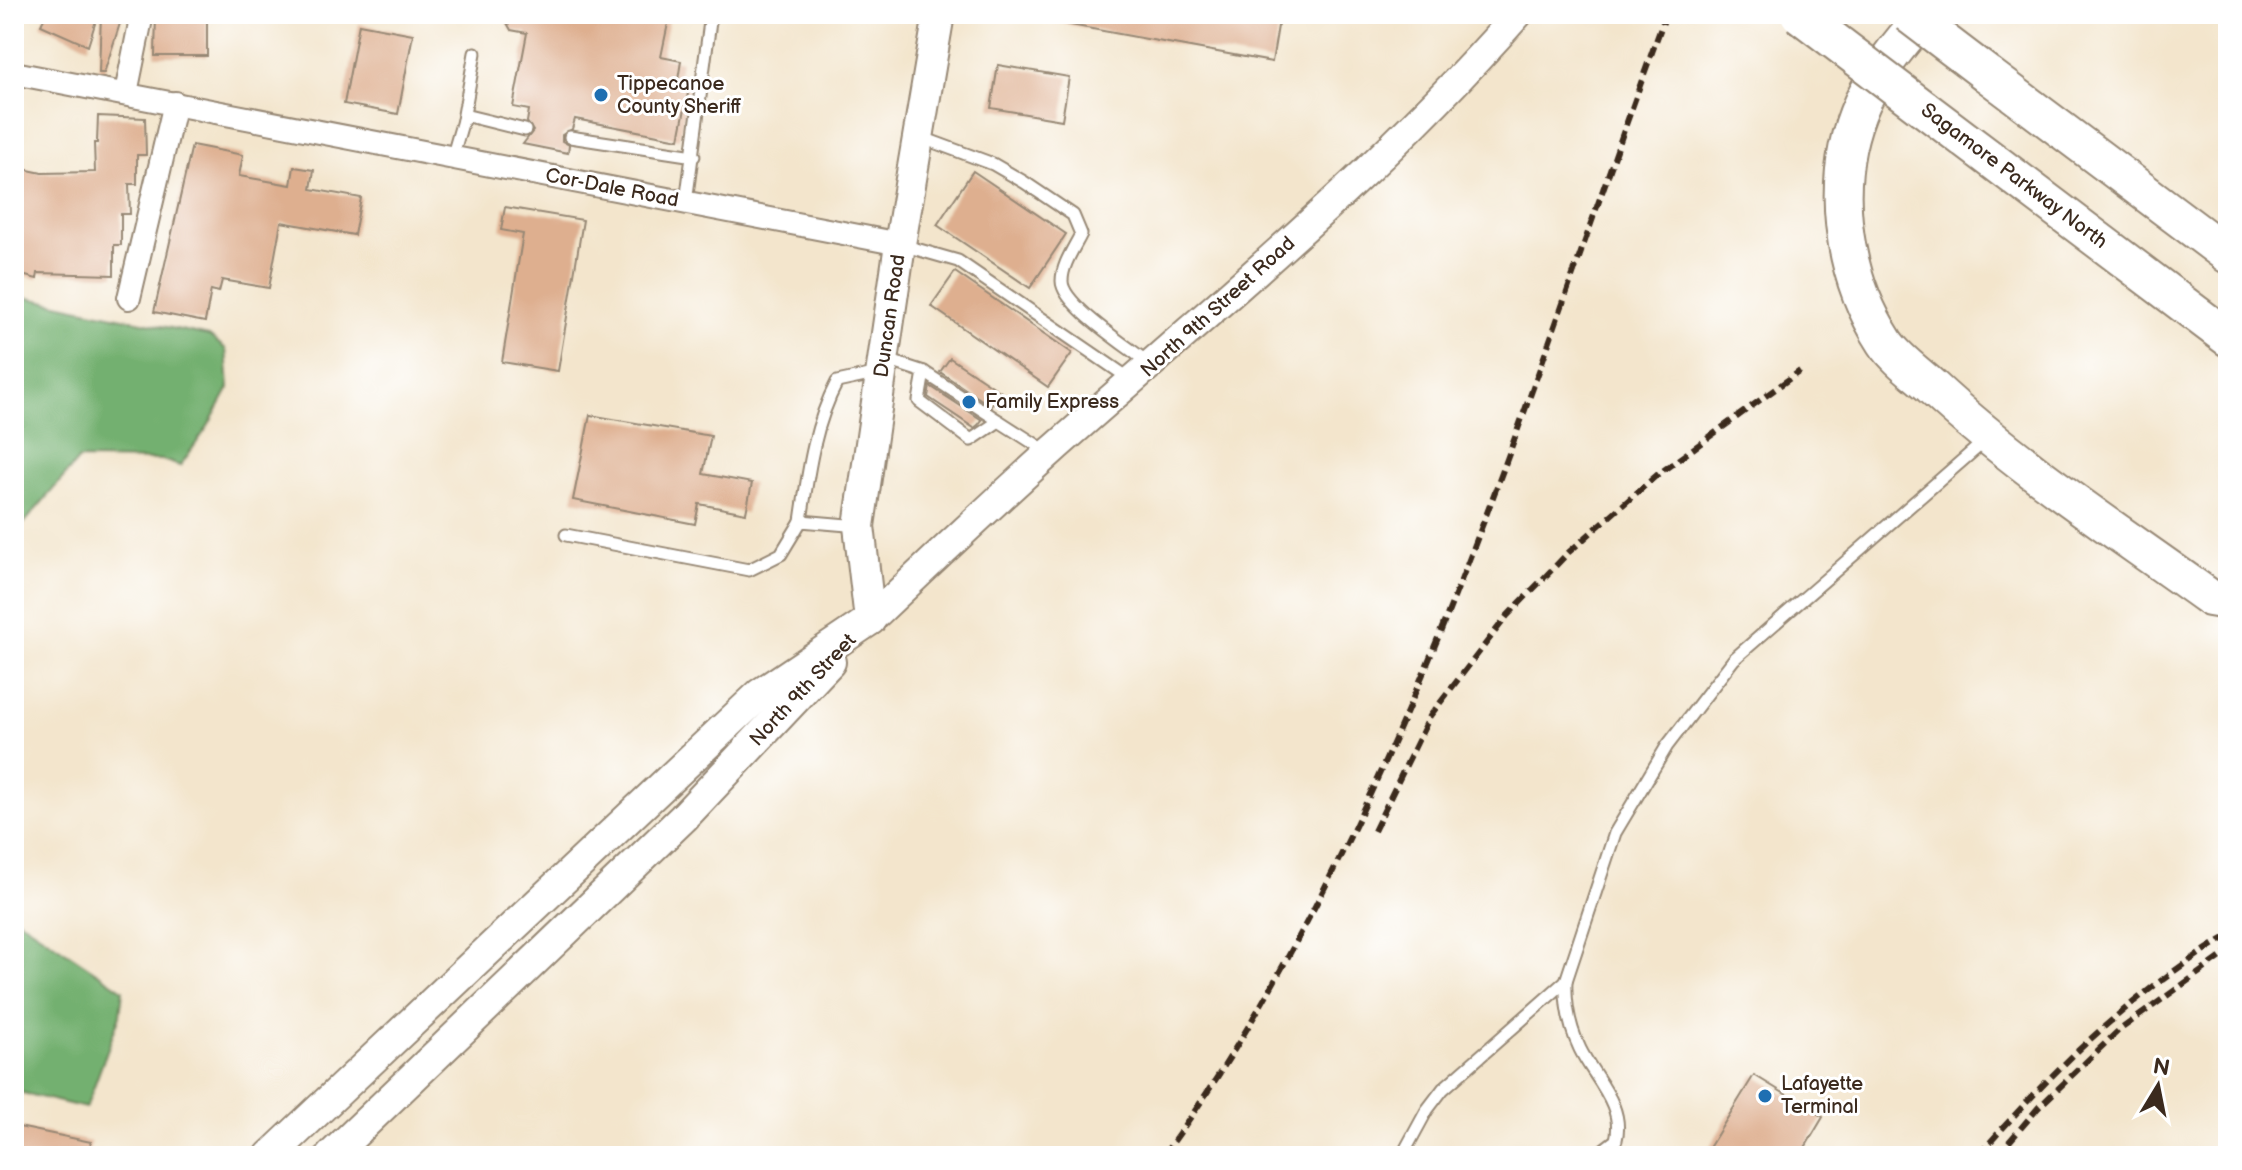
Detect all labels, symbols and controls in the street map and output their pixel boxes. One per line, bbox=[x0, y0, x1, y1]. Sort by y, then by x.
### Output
place label: Tippecanoe County Sheriff bbox=[617, 72, 742, 119]
marker: Tippecanoe County Sheriff bbox=[592, 86, 610, 104]
street label: Sagamore Parkway North bbox=[1916, 98, 2112, 254]
street label: Cor-Dale Road bbox=[543, 163, 681, 213]
street label: North 9th Street Road bbox=[1136, 232, 1300, 382]
street label: Duncan Road bbox=[869, 253, 911, 379]
place label: Family Express bbox=[985, 390, 1119, 414]
marker: Family Express bbox=[960, 393, 978, 411]
street label: North 9th Street bbox=[745, 629, 861, 751]
north arrow bbox=[2118, 1046, 2198, 1126]
text: N bbox=[2151, 1053, 2172, 1083]
place label: Lafayette Terminal bbox=[1781, 1072, 1863, 1119]
marker: Lafayette Terminal bbox=[1756, 1087, 1774, 1105]

